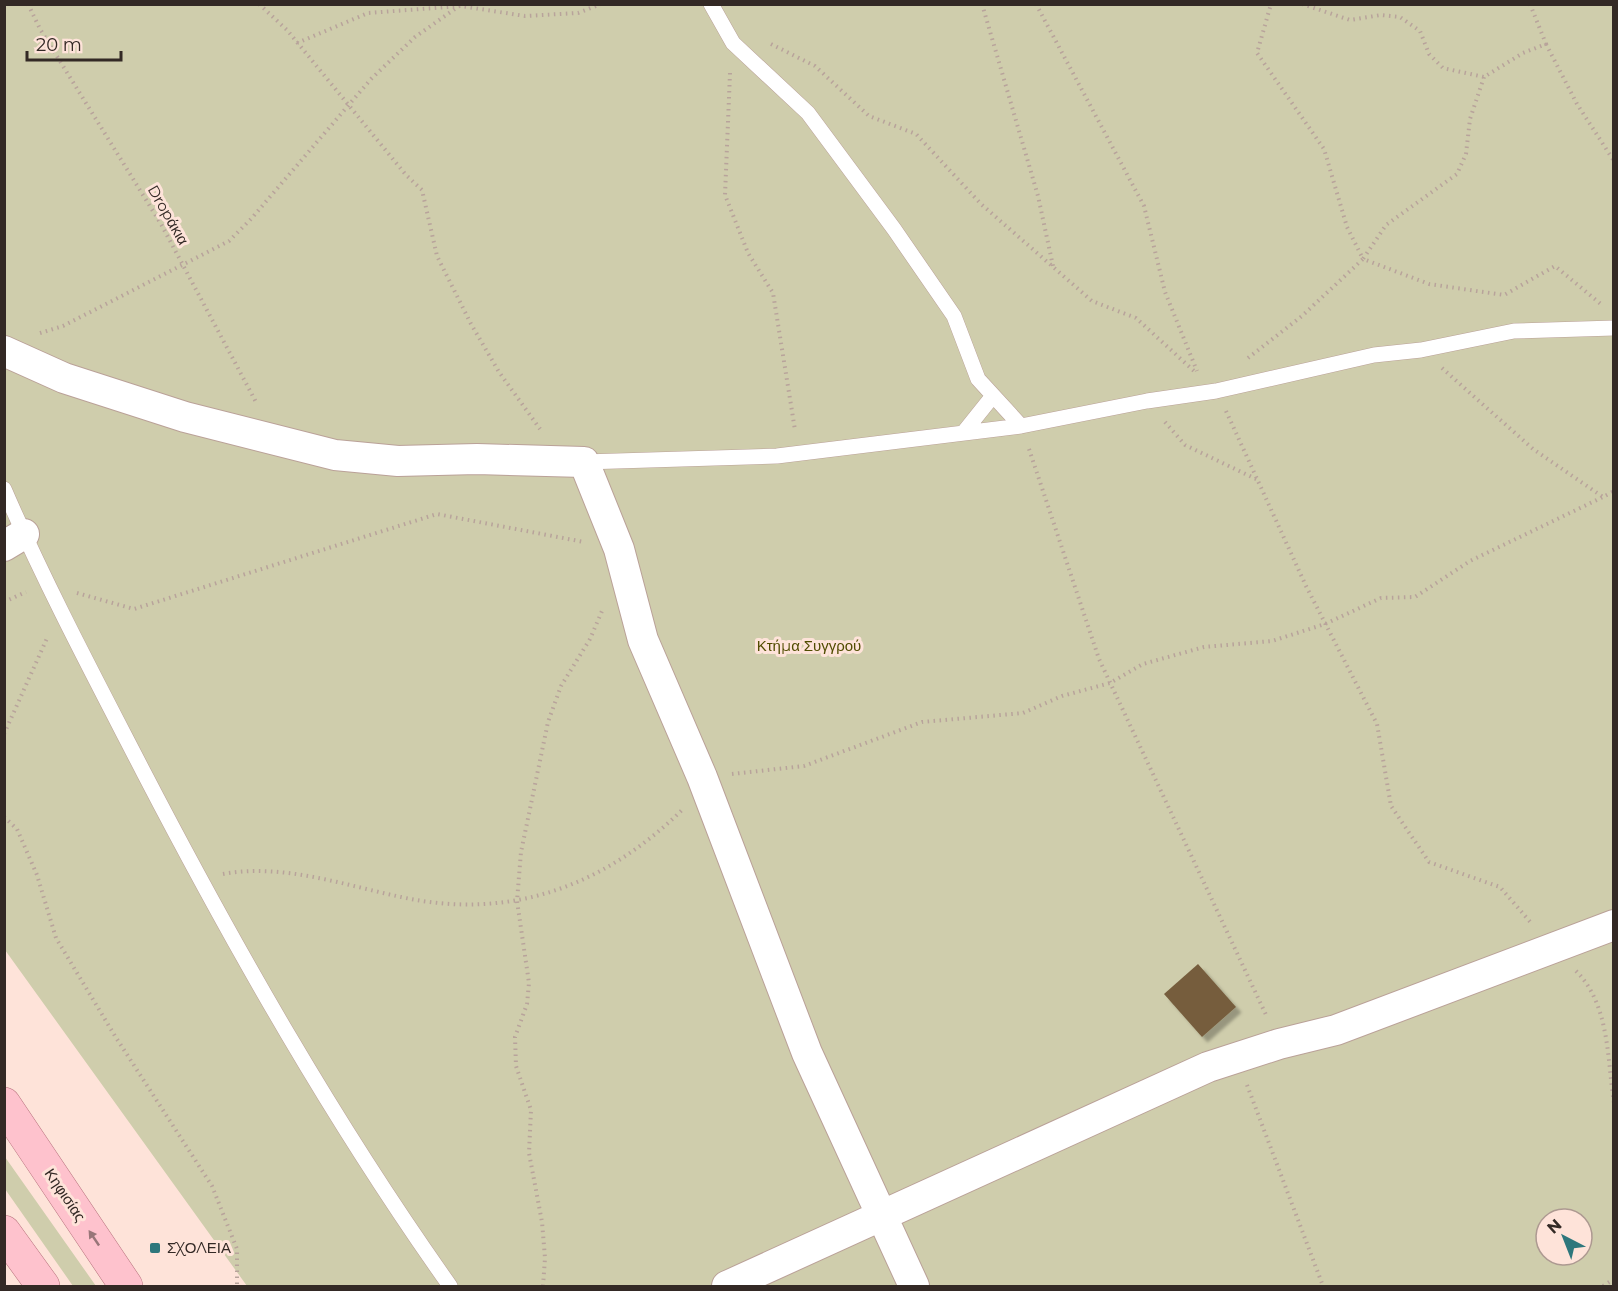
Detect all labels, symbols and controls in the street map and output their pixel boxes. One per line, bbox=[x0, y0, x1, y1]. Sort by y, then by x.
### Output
scale bar bbox=[27, 24, 122, 62]
text: 20 m bbox=[36, 34, 82, 56]
street label: Dropάκια bbox=[144, 181, 193, 248]
park label: Κτήμα Συγγρού bbox=[757, 636, 861, 655]
street label: Κηφισίας bbox=[41, 1165, 90, 1225]
north arrow bbox=[1534, 1207, 1594, 1267]
text: N bbox=[1543, 1215, 1565, 1238]
one-way arrow bbox=[89, 1230, 100, 1246]
place label: ΣΧΟΛΕΙΑ bbox=[167, 1238, 231, 1257]
marker: ΣΧΟΛΕΙΑ bbox=[148, 1241, 162, 1255]

